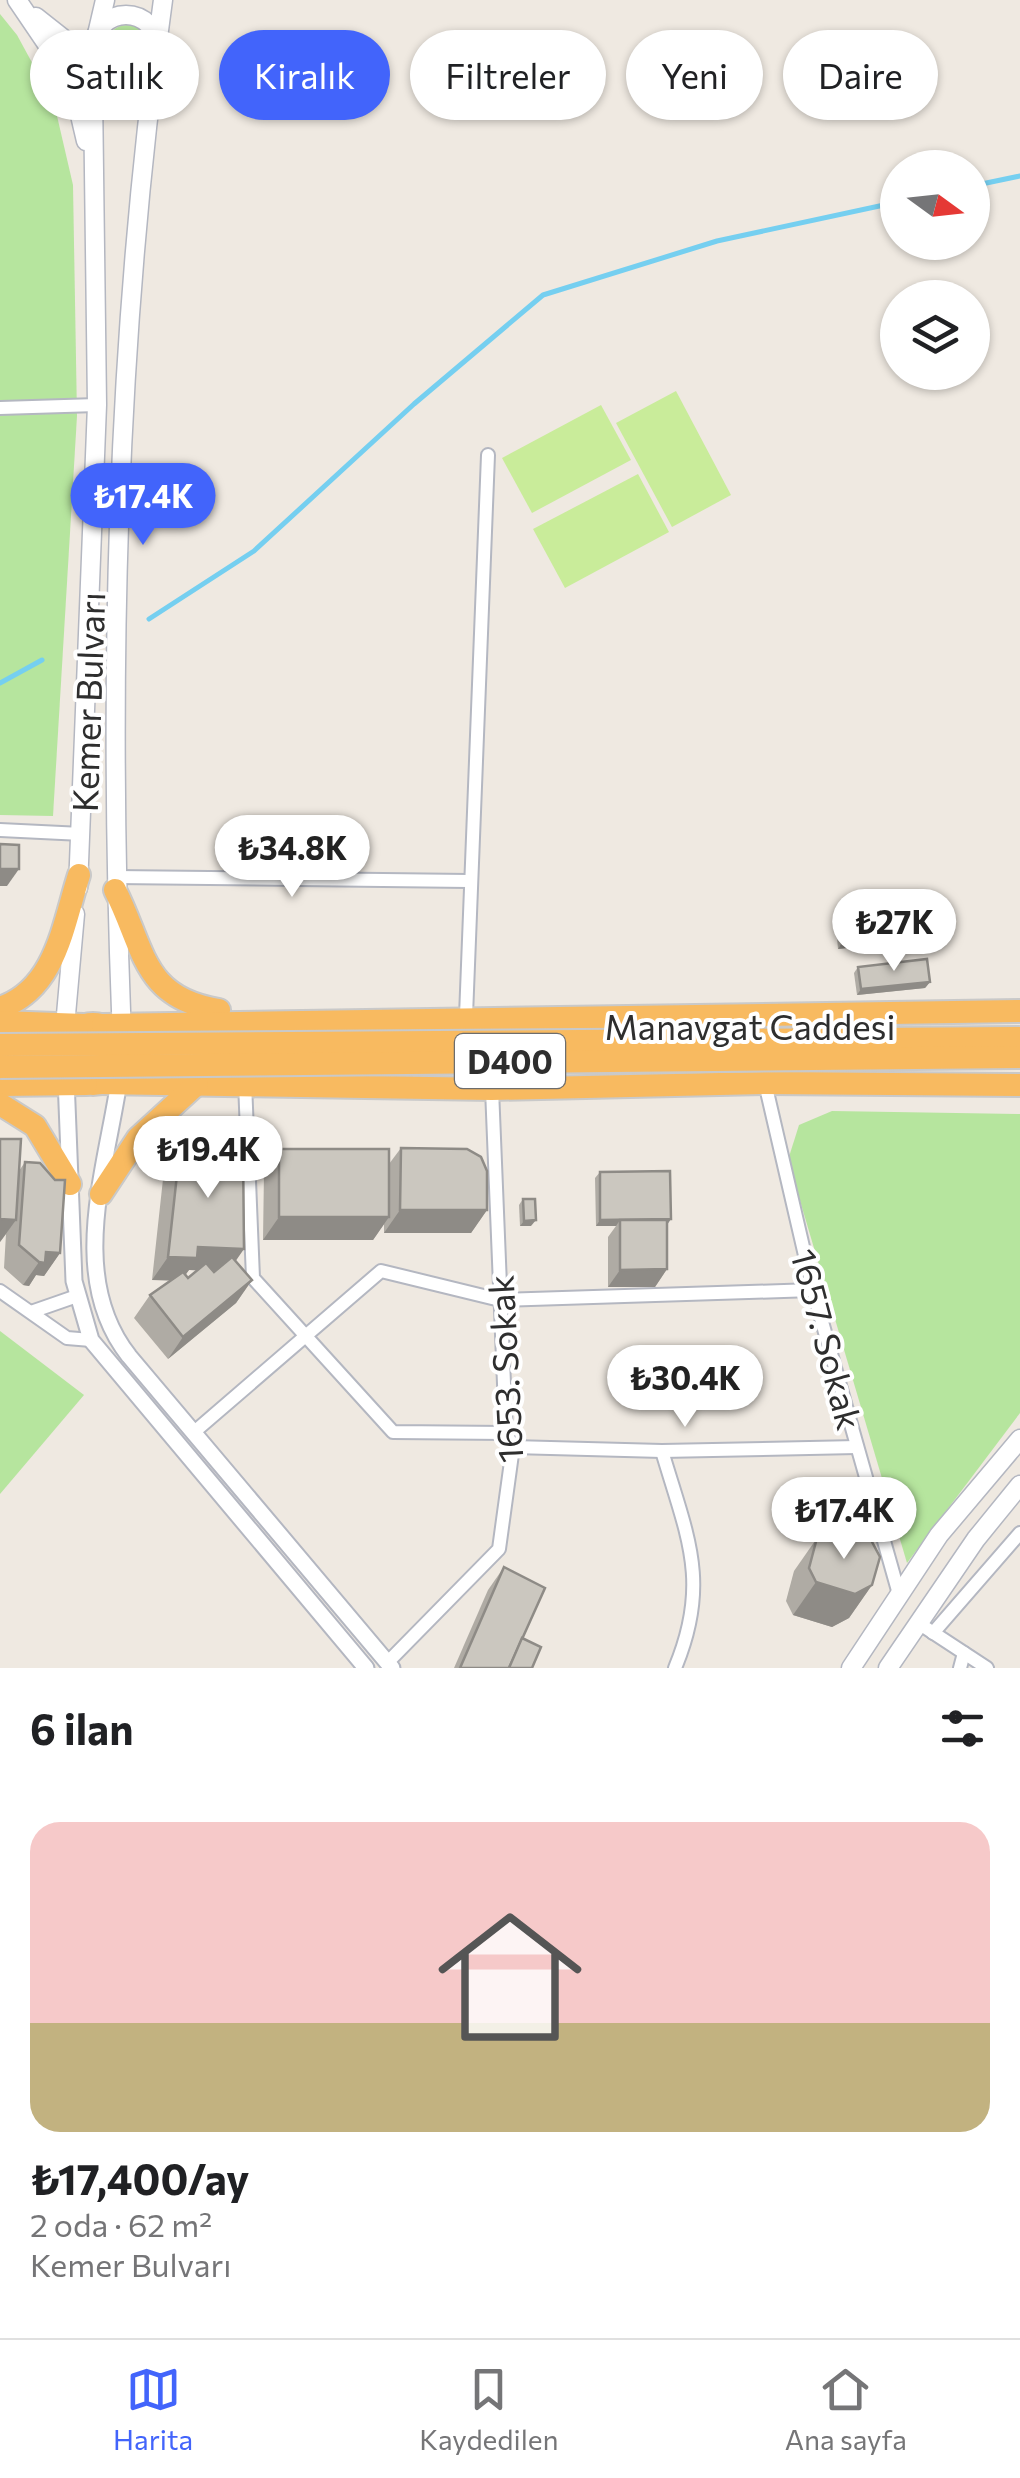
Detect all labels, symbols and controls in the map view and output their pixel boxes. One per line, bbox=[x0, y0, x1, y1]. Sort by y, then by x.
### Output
chip: Satılık bbox=[30, 30, 199, 120]
chip: Kiralık bbox=[219, 30, 390, 120]
chip: Filtreler bbox=[410, 30, 606, 120]
chip: Yeni bbox=[626, 30, 763, 120]
chip: Daire bbox=[783, 30, 938, 120]
north arrow bbox=[880, 150, 990, 260]
map controls bbox=[880, 150, 990, 390]
button: layers bbox=[880, 280, 990, 390]
pin: ₺17.4K bbox=[62, 463, 224, 548]
text: ₺17.4K bbox=[93, 475, 193, 515]
street label: Kemer Bulvarı bbox=[62, 591, 112, 813]
pin: ₺34.8K bbox=[211, 815, 373, 900]
text: ₺34.8K bbox=[237, 827, 347, 867]
pin: ₺27K bbox=[835, 889, 953, 974]
text: ₺27K bbox=[854, 901, 934, 941]
street label: Manavgat Caddesi bbox=[604, 1004, 896, 1047]
road number: D400 bbox=[455, 1034, 565, 1088]
pin: ₺19.4K bbox=[127, 1116, 289, 1201]
text: ₺19.4K bbox=[155, 1128, 261, 1168]
street label: 1657. Sokak bbox=[783, 1244, 873, 1434]
street label: 1653. Sokak bbox=[478, 1274, 530, 1464]
pin: ₺30.4K bbox=[604, 1345, 766, 1430]
text: ₺30.4K bbox=[629, 1357, 741, 1397]
pin: ₺17.4K bbox=[763, 1477, 925, 1562]
text: ₺17.4K bbox=[794, 1489, 894, 1529]
icon: filters bbox=[935, 1701, 990, 1756]
text: 6 ilan bbox=[30, 1702, 134, 1754]
icon: home bbox=[420, 1887, 600, 2067]
text: ₺17,400/ay bbox=[30, 2152, 249, 2204]
text: 2 oda · 62 m² bbox=[30, 2204, 212, 2244]
text: Kemer Bulvarı bbox=[30, 2244, 231, 2284]
tab: Harita bbox=[113, 2362, 193, 2456]
tab: Kaydedilen bbox=[419, 2362, 559, 2456]
tab: Ana sayfa bbox=[785, 2362, 907, 2456]

